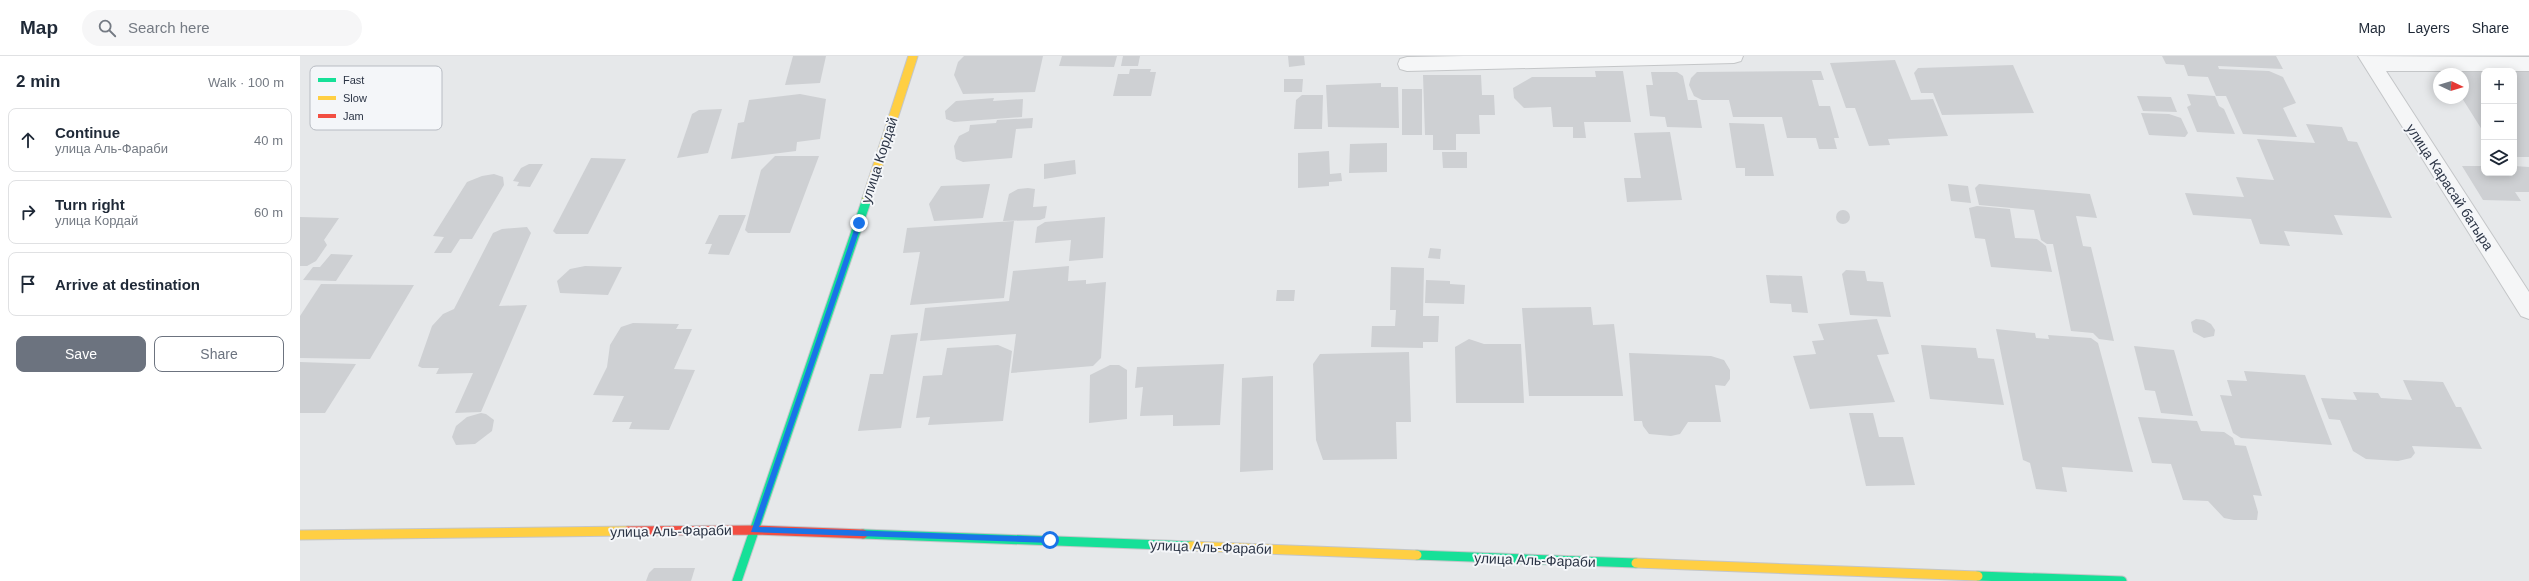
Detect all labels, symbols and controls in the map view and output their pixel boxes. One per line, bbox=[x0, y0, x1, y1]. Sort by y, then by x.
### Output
search box bbox=[82, 10, 362, 46]
text: Map bbox=[20, 17, 58, 38]
icon: search bbox=[96, 17, 118, 39]
text: Search here bbox=[128, 19, 210, 36]
text: Map bbox=[2358, 20, 2386, 36]
text: Layers bbox=[2408, 20, 2450, 36]
text: Share bbox=[2472, 20, 2509, 36]
legend bbox=[310, 66, 442, 130]
north arrow bbox=[2433, 68, 2469, 104]
map controls bbox=[2481, 68, 2517, 176]
button: + bbox=[2481, 68, 2517, 104]
text: 2 min bbox=[16, 72, 60, 91]
text: Fast bbox=[343, 74, 364, 86]
text: Walk · 100 m bbox=[208, 75, 284, 90]
text: Slow bbox=[343, 92, 367, 104]
button: − bbox=[2481, 104, 2517, 140]
text: Jam bbox=[343, 110, 364, 122]
street label: улица Кордай bbox=[858, 115, 900, 205]
street label: улица Карасай батыра bbox=[2403, 121, 2497, 253]
text: Continue bbox=[55, 124, 120, 141]
icon: ahead bbox=[17, 129, 39, 151]
text: 40 m bbox=[254, 133, 283, 148]
button: layers bbox=[2481, 140, 2517, 176]
text: улица Аль-Фараби bbox=[55, 141, 168, 156]
text: Turn right bbox=[55, 196, 125, 213]
icon: right bbox=[17, 201, 39, 223]
text: 60 m bbox=[254, 205, 283, 220]
text: улица Кордай bbox=[55, 213, 138, 228]
route end bbox=[850, 214, 868, 232]
icon: arrive bbox=[17, 273, 39, 295]
text: Arrive at destination bbox=[55, 276, 200, 293]
button: Save bbox=[16, 336, 146, 372]
button: Share bbox=[154, 336, 284, 372]
street label: улица Аль-Фараби bbox=[610, 522, 732, 540]
route start bbox=[1041, 531, 1059, 549]
street label: улица Аль-Фараби bbox=[1150, 537, 1272, 557]
street label: улица Аль-Фараби bbox=[1474, 550, 1596, 570]

